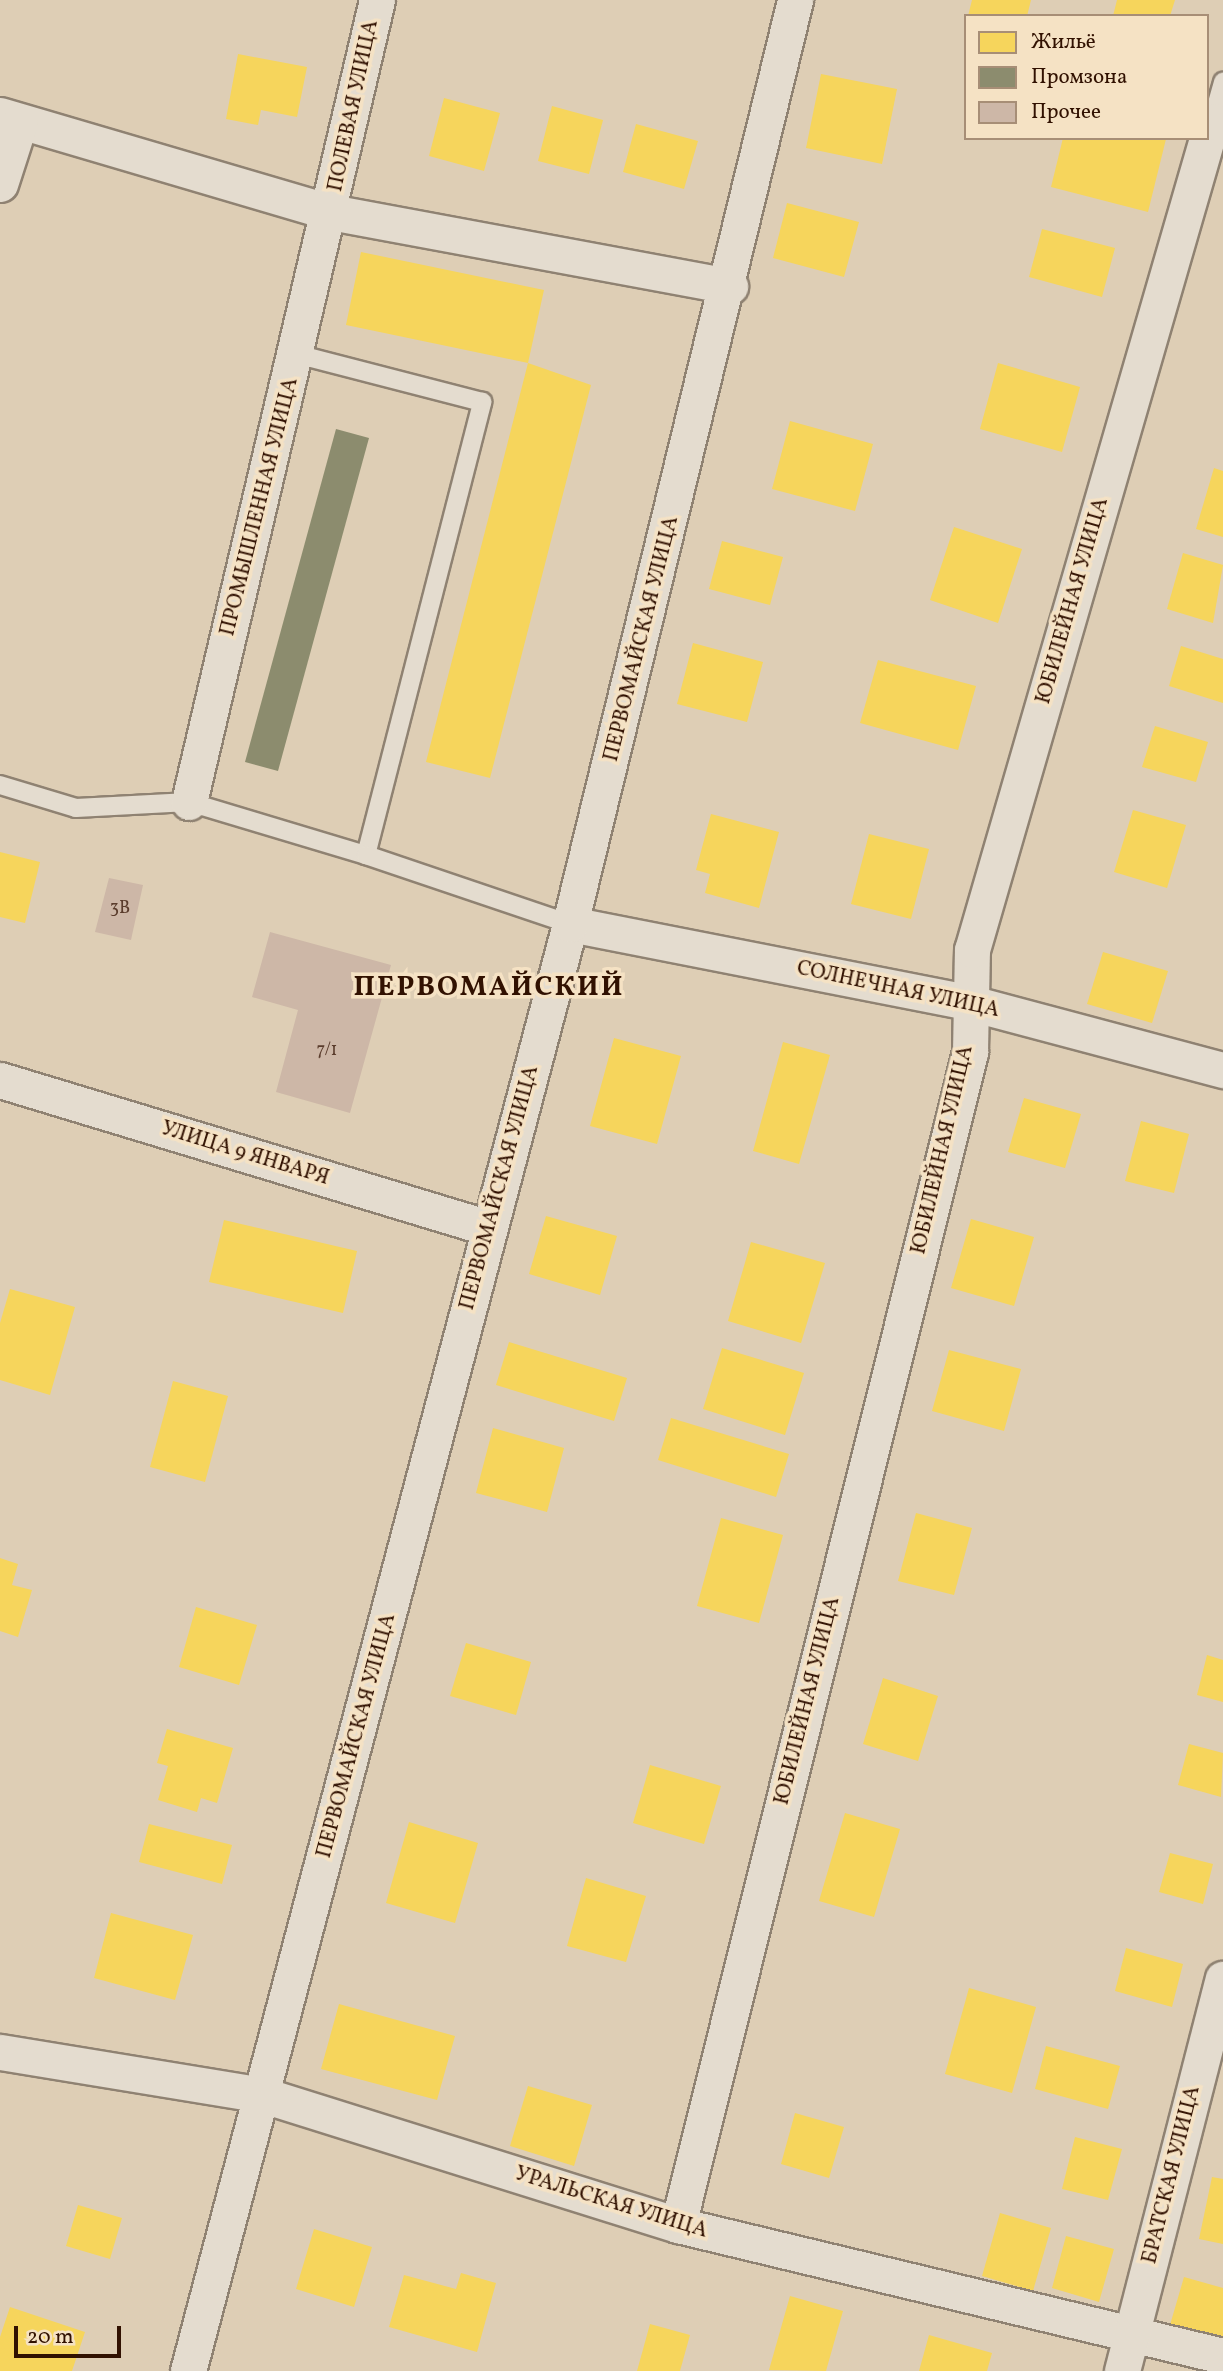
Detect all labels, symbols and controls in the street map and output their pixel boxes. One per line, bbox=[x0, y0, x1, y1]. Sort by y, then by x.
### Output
legend bbox=[964, 14, 1209, 140]
street label: ПОЛЕВАЯ УЛИЦА bbox=[324, 18, 384, 194]
text: Жильё bbox=[1031, 28, 1096, 57]
text: Промзона bbox=[1031, 63, 1127, 92]
text: Прочее bbox=[1031, 98, 1101, 127]
street label: ПРОМЫШЛЕННАЯ УЛИЦА bbox=[216, 375, 304, 639]
street label: ЮБИЛЕЙНАЯ УЛИЦА bbox=[1031, 495, 1115, 707]
street label: ПЕРВОМАЙСКАЯ УЛИЦА bbox=[599, 514, 685, 764]
house number: 3В bbox=[110, 898, 130, 920]
street label: СОЛНЕЧНАЯ УЛИЦА bbox=[794, 956, 1002, 1024]
district label: ПЕРВОМАЙСКИЙ bbox=[355, 971, 623, 1005]
house number: 7/1 bbox=[316, 1040, 338, 1062]
street label: ЮБИЛЕЙНАЯ УЛИЦА bbox=[907, 1043, 979, 1257]
street label: ПЕРВОМАЙСКАЯ УЛИЦА bbox=[455, 1063, 545, 1313]
street label: УЛИЦА 9 ЯНВАРЯ bbox=[158, 1116, 332, 1192]
street label: ЮБИЛЕЙНАЯ УЛИЦА bbox=[770, 1594, 846, 1808]
street label: ПЕРВОМАЙСКАЯ УЛИЦА bbox=[312, 1611, 402, 1861]
street label: БРАТСКАЯ УЛИЦА bbox=[1138, 2083, 1206, 2267]
street label: УРАЛЬСКАЯ УЛИЦА bbox=[512, 2162, 710, 2244]
scale bar bbox=[18, 2312, 124, 2356]
text: 20 m bbox=[27, 2323, 73, 2352]

